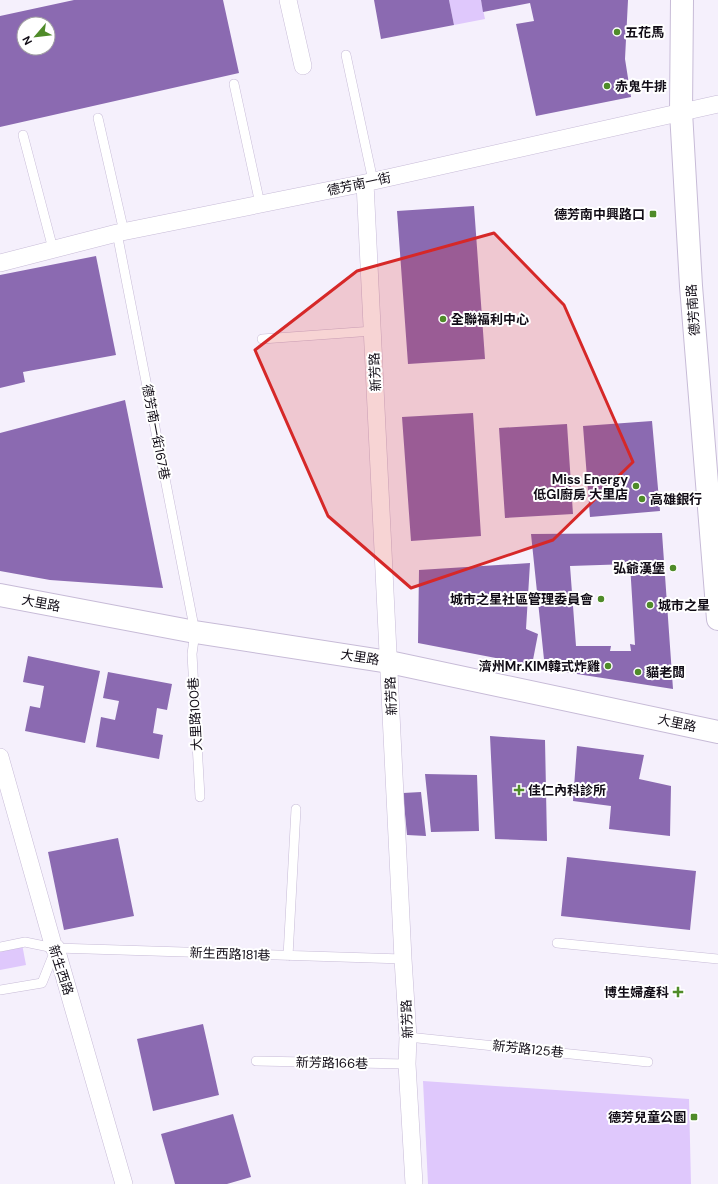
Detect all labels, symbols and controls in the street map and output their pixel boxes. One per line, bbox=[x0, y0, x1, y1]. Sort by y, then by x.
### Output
north arrow bbox=[16, 16, 56, 56]
place label: 五花馬 bbox=[625, 24, 664, 41]
marker: 五花馬 bbox=[612, 27, 622, 37]
text: N bbox=[19, 34, 35, 48]
place label: 赤鬼牛排 bbox=[615, 78, 667, 95]
marker: 赤鬼牛排 bbox=[602, 81, 612, 91]
street label: 德芳南一街 bbox=[325, 169, 393, 199]
place label: 德芳南中興路口 bbox=[554, 206, 645, 223]
marker: 德芳南中興路口 bbox=[648, 209, 658, 219]
street label: 德芳南路 bbox=[683, 283, 703, 337]
place label: 全聯福利中心 bbox=[451, 311, 529, 328]
marker: 全聯福利中心 bbox=[438, 314, 448, 324]
street label: 新芳路 bbox=[365, 352, 385, 392]
street label: 德芳南一街167巷 bbox=[138, 383, 174, 481]
place label: Miss Energy 低GI廚房 大里店 bbox=[533, 471, 628, 503]
marker: Miss Energy 低GI廚房 大里店 bbox=[631, 481, 641, 491]
place label: 高雄銀行 bbox=[650, 491, 702, 508]
marker: 高雄銀行 bbox=[637, 494, 647, 504]
place label: 弘爺漢堡 bbox=[613, 560, 665, 577]
marker: 弘爺漢堡 bbox=[668, 563, 678, 573]
street label: 大里路 bbox=[20, 591, 62, 615]
place label: 城市之星社區管理委員會 bbox=[450, 591, 594, 608]
marker: 城市之星社區管理委員會 bbox=[596, 594, 606, 604]
place label: 城市之星 bbox=[658, 597, 710, 614]
marker: 城市之星 bbox=[645, 600, 655, 610]
street label: 大里路 bbox=[339, 646, 381, 668]
place label: 濟州Mr.KIM韓式炸雞 bbox=[479, 658, 600, 675]
marker: 濟州Mr.KIM韓式炸雞 bbox=[603, 661, 613, 671]
place label: 貓老闆 bbox=[646, 664, 685, 681]
marker: 貓老闆 bbox=[633, 667, 643, 677]
street label: 新芳路 bbox=[381, 676, 401, 716]
street label: 大里路100巷 bbox=[185, 677, 205, 751]
street label: 大里路 bbox=[656, 711, 698, 735]
place label: 佳仁內科診所 bbox=[528, 782, 606, 799]
marker: 佳仁內科診所 bbox=[513, 784, 525, 796]
street label: 新生西路 bbox=[45, 943, 77, 997]
street label: 新生西路181巷 bbox=[189, 944, 271, 964]
place label: 博生婦產科 bbox=[604, 984, 669, 1001]
marker: 博生婦產科 bbox=[672, 986, 684, 998]
street label: 新芳路 bbox=[397, 999, 417, 1039]
street label: 新芳路125巷 bbox=[492, 1037, 564, 1061]
street label: 新芳路166巷 bbox=[296, 1054, 368, 1072]
place label: 德芳兒童公園 bbox=[608, 1109, 686, 1126]
marker: 德芳兒童公園 bbox=[689, 1112, 699, 1122]

